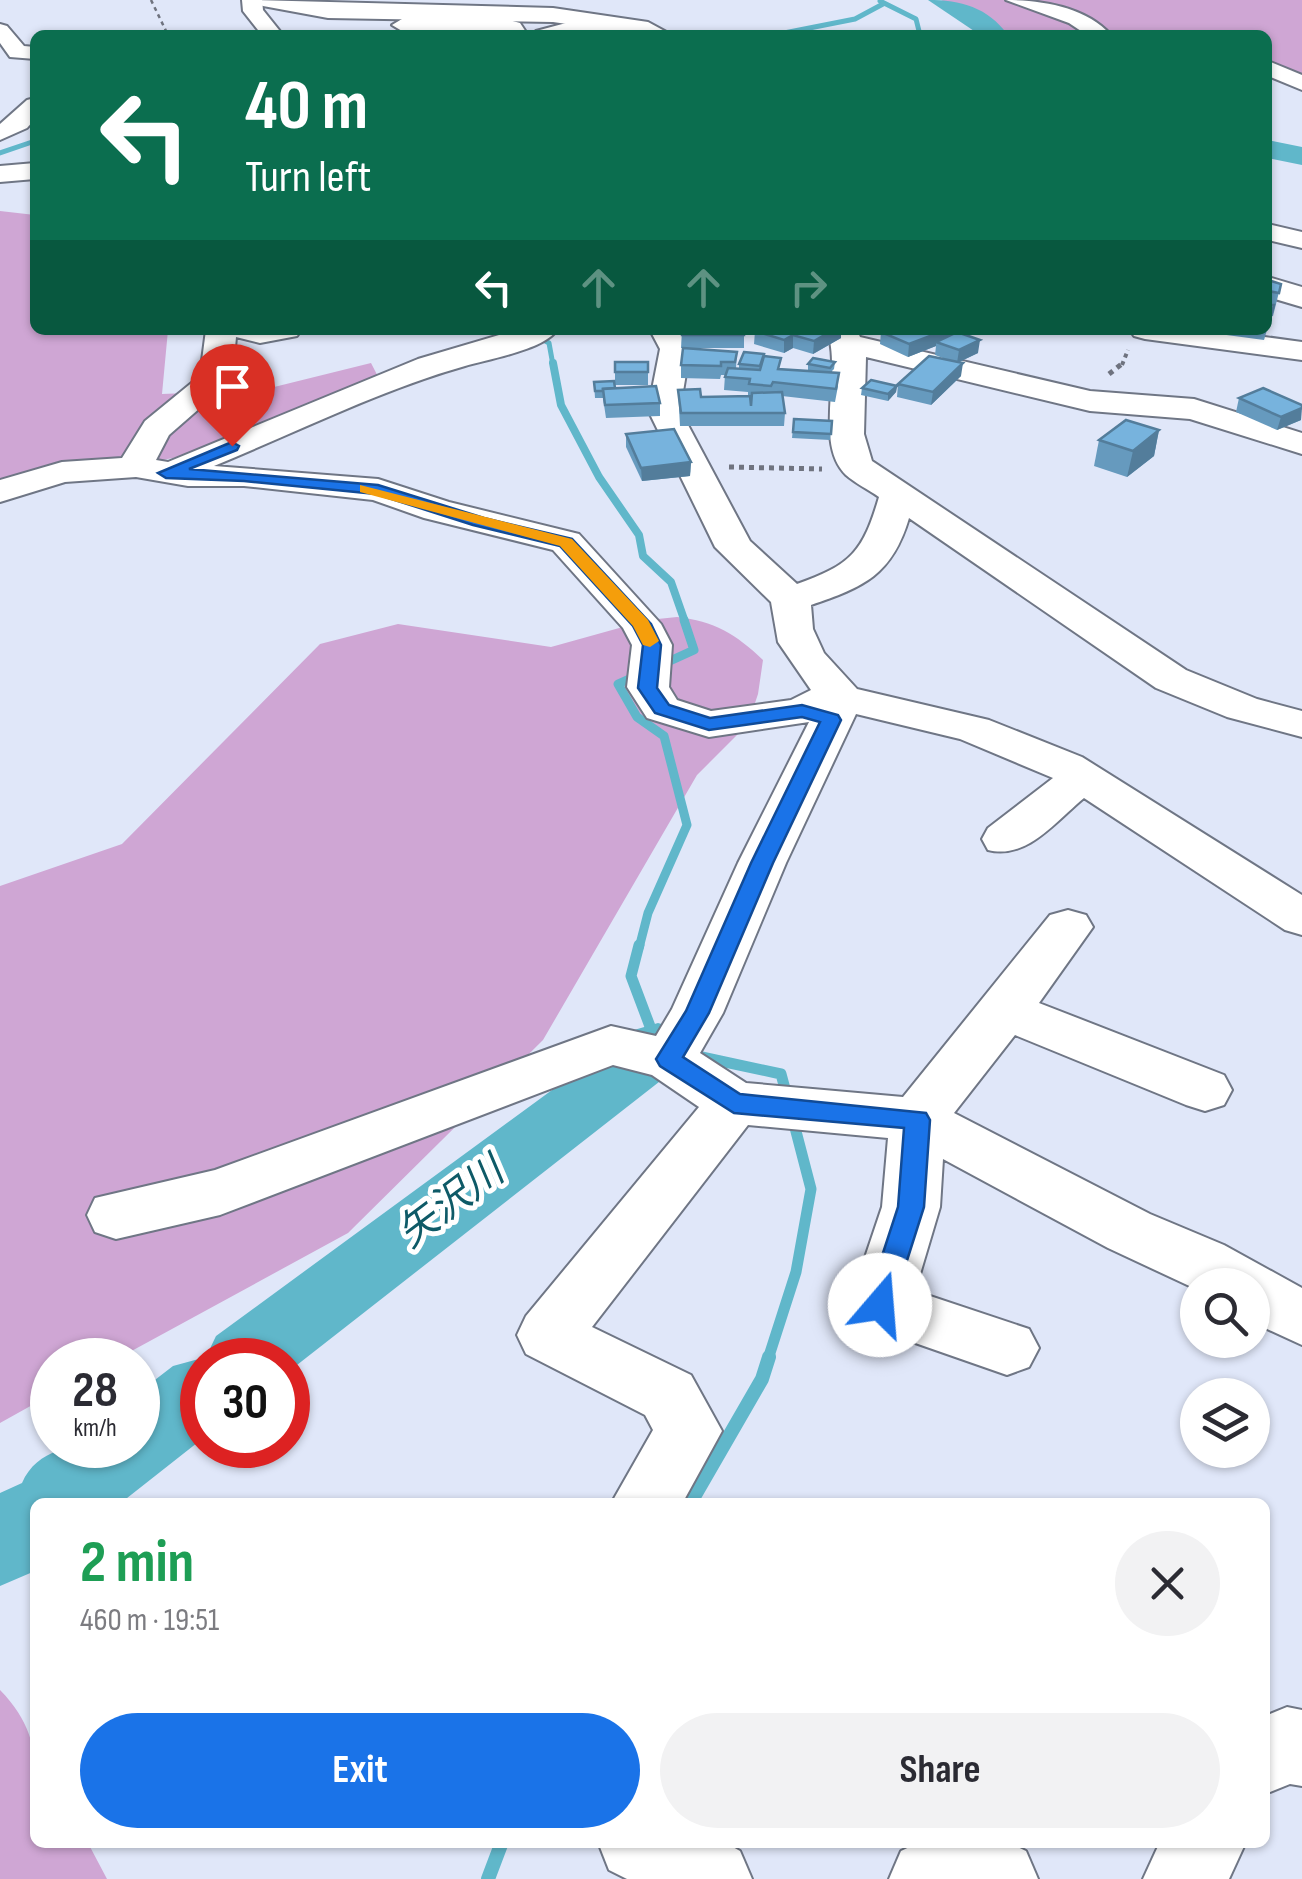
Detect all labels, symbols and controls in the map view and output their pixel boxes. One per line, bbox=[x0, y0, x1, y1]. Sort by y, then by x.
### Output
text: 40 m bbox=[245, 65, 368, 149]
icon: left bbox=[80, 70, 210, 200]
text: Turn left bbox=[245, 150, 371, 205]
icon: left bbox=[466, 260, 521, 315]
icon: ahead bbox=[571, 260, 626, 315]
icon: ahead bbox=[676, 260, 731, 315]
icon: right bbox=[781, 260, 836, 315]
pin bbox=[190, 344, 275, 447]
icon: arrive bbox=[205, 359, 260, 414]
water label: 矢沢川 bbox=[389, 1145, 517, 1258]
position arrow bbox=[828, 1253, 932, 1357]
map controls bbox=[1180, 1268, 1270, 1468]
button: search bbox=[1180, 1268, 1270, 1358]
speed limit sign: 30 bbox=[180, 1338, 310, 1468]
text: 28 bbox=[72, 1361, 118, 1421]
button: layers bbox=[1180, 1378, 1270, 1468]
text: km/h bbox=[73, 1413, 117, 1444]
text: 2 min bbox=[80, 1527, 194, 1599]
button: close bbox=[1115, 1531, 1220, 1636]
text: 460 m · 19:51 bbox=[80, 1601, 219, 1640]
button: Exit bbox=[80, 1713, 640, 1828]
button: Share bbox=[660, 1713, 1220, 1828]

